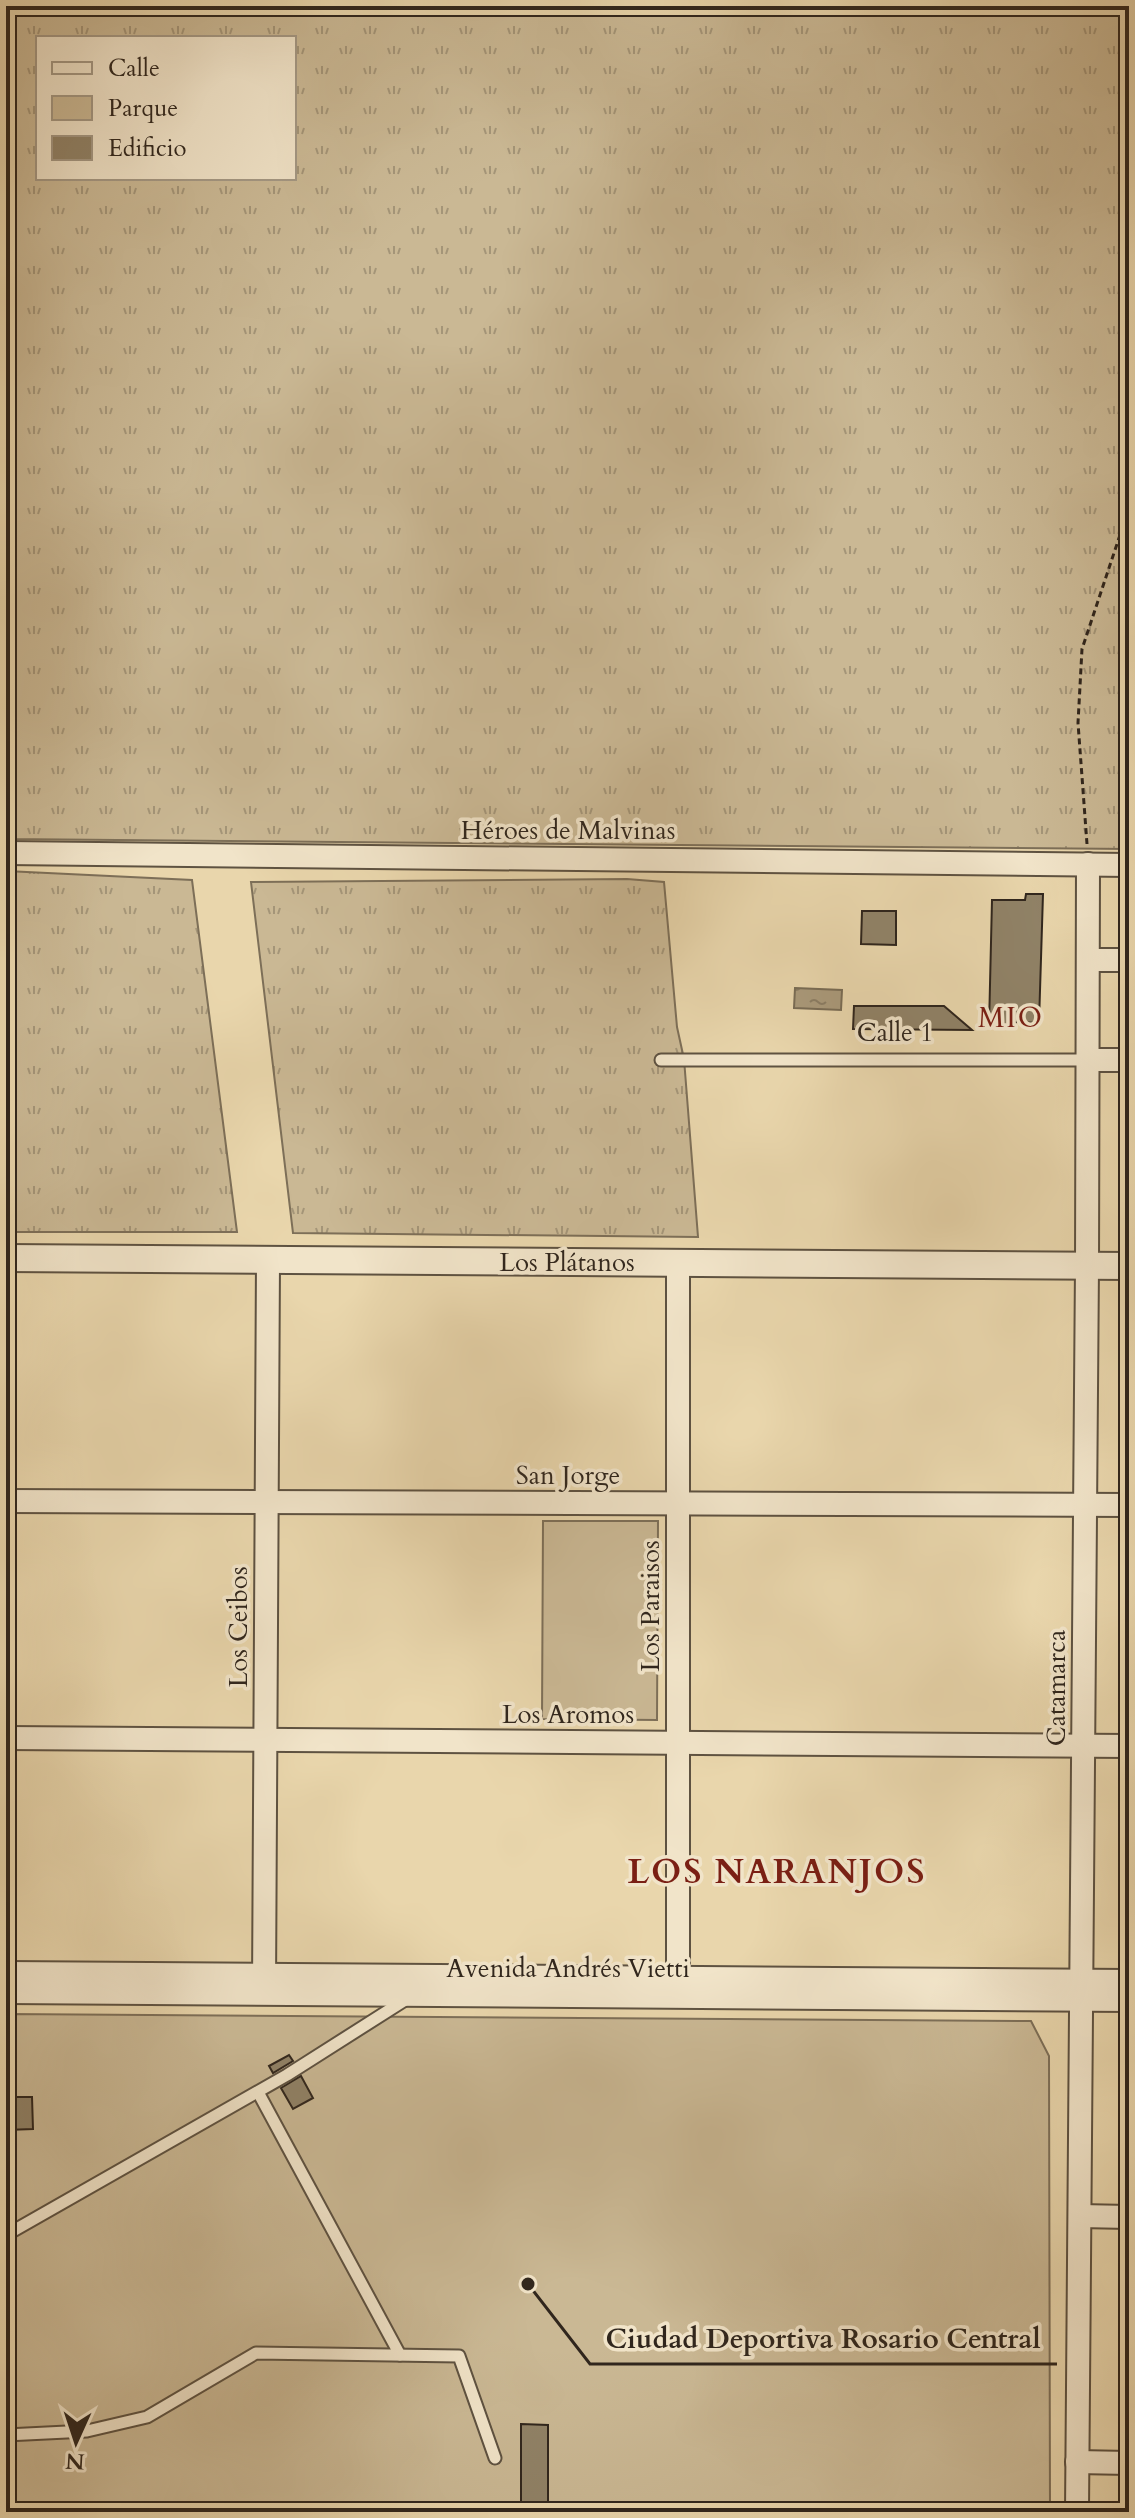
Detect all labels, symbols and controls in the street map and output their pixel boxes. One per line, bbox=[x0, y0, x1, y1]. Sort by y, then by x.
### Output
legend bbox=[36, 36, 296, 180]
text: Calle bbox=[108, 52, 160, 85]
text: Parque bbox=[108, 92, 178, 125]
text: Edificio bbox=[108, 132, 187, 165]
street label: Héroes de Malvinas bbox=[461, 813, 675, 848]
district label: MIO bbox=[978, 999, 1044, 1037]
street label: Calle 1 bbox=[857, 1015, 933, 1050]
street label: Los Plátanos bbox=[499, 1245, 635, 1280]
street label: San Jorge bbox=[516, 1458, 620, 1493]
street label: Los Paraisos bbox=[633, 1540, 668, 1672]
street label: Los Ceibos bbox=[221, 1566, 256, 1688]
street label: Catamarca bbox=[1039, 1630, 1074, 1746]
street label: Los Aromos bbox=[502, 1697, 634, 1732]
district label: LOS NARANJOS bbox=[628, 1849, 926, 1895]
street label: Avenida Andrés Vietti bbox=[446, 1951, 690, 1986]
callout: Ciudad Deportiva Rosario Central bbox=[590, 2312, 1057, 2364]
text: Ciudad Deportiva Rosario Central bbox=[605, 2320, 1041, 2358]
north arrow bbox=[36, 2402, 116, 2482]
text: N bbox=[65, 2445, 85, 2476]

